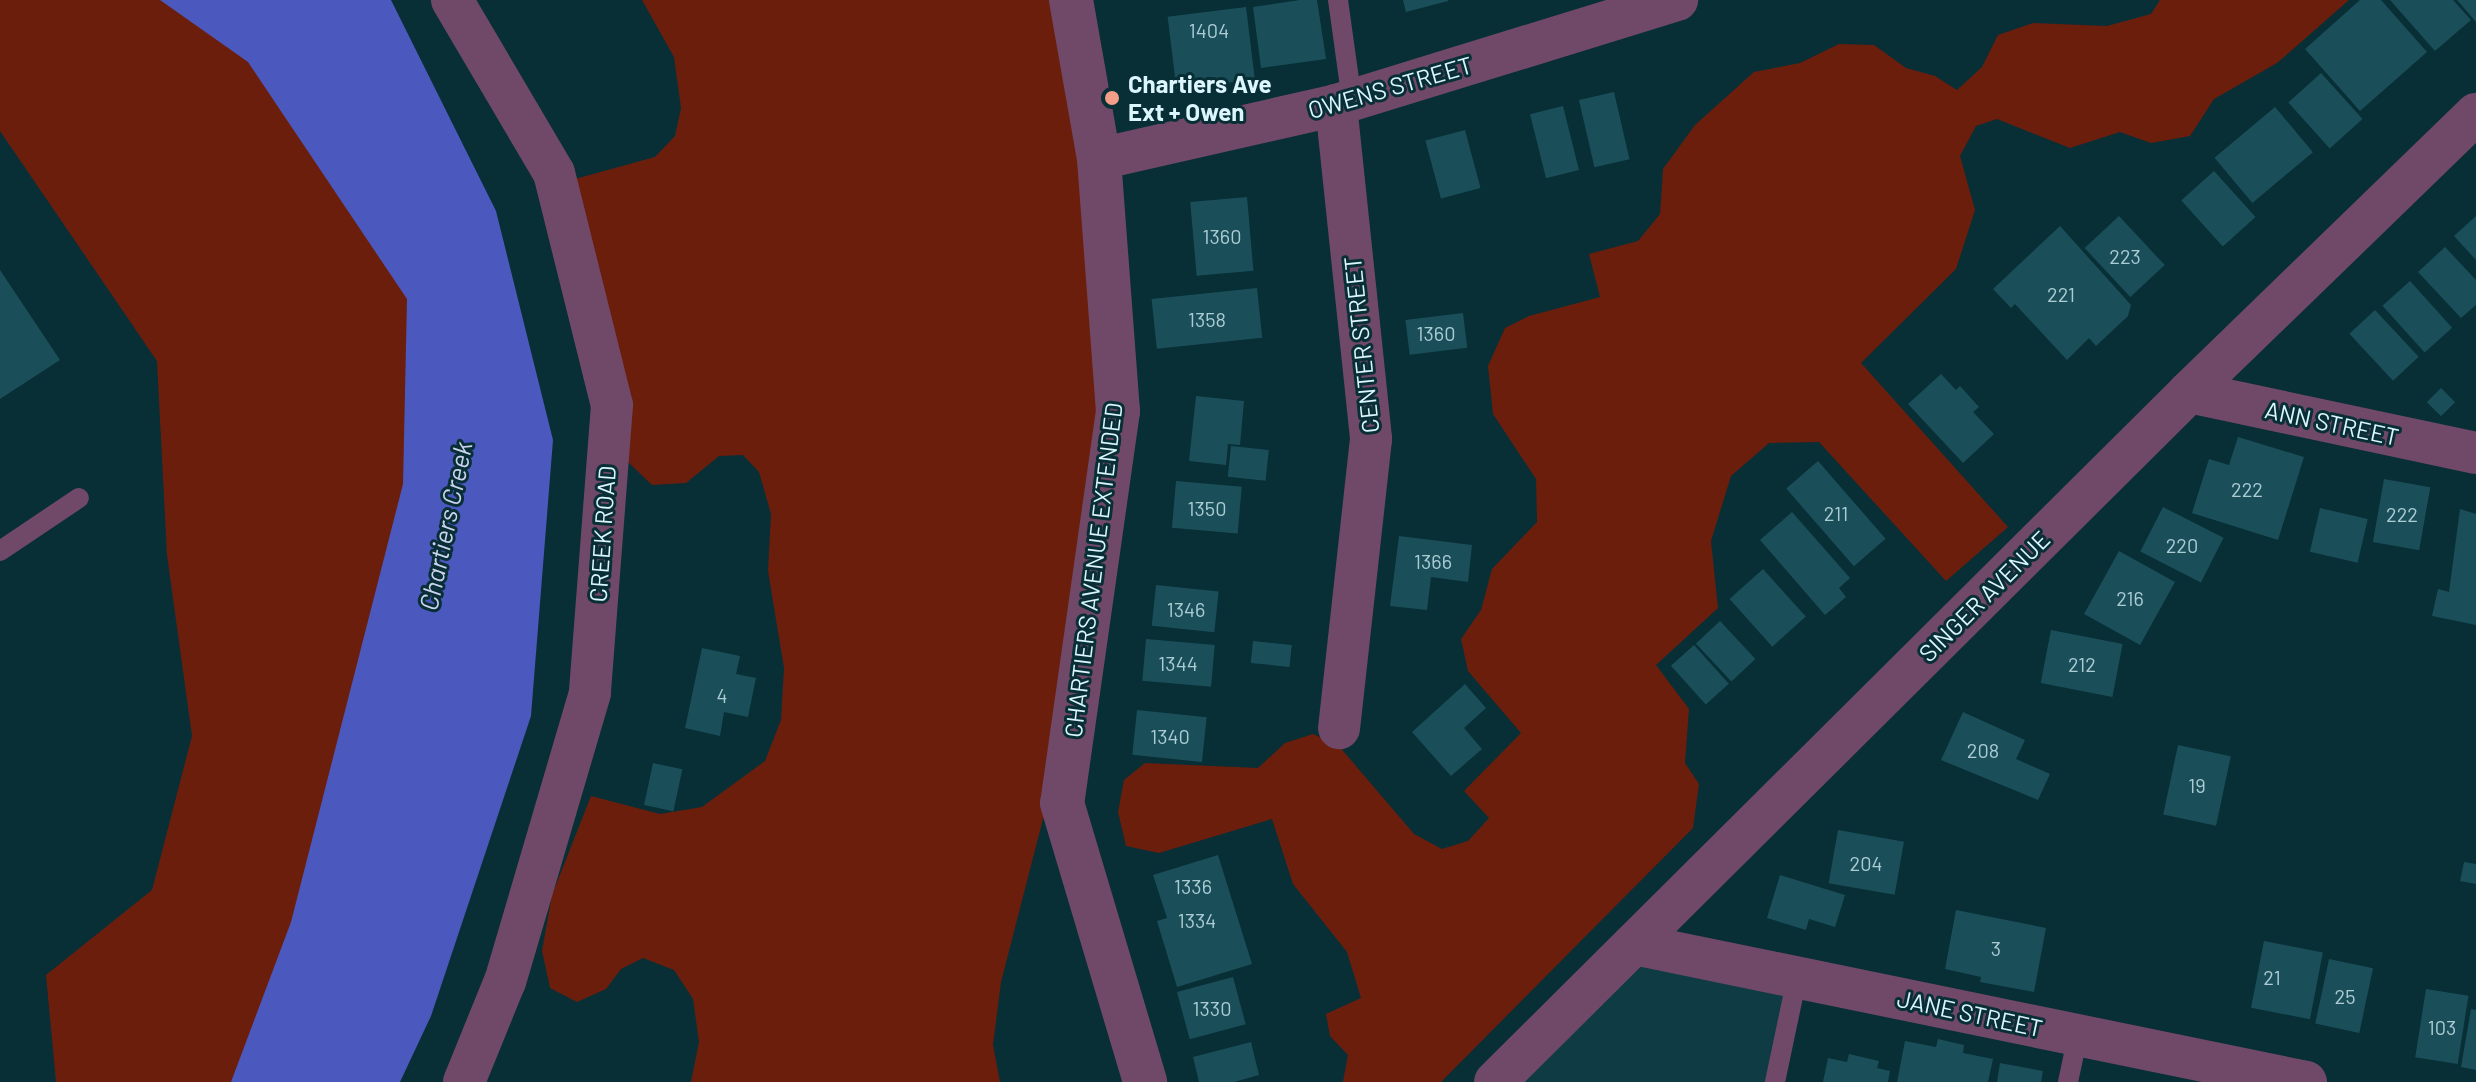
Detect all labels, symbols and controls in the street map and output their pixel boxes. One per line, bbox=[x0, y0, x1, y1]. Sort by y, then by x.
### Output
house number: 1404 bbox=[1189, 18, 1229, 42]
street label: OWENS STREET bbox=[1305, 50, 1475, 124]
place label: Chartiers Ave Ext + Owen bbox=[1128, 70, 1272, 126]
marker: Chartiers Ave Ext + Owen bbox=[1103, 89, 1121, 107]
house number: 1360 bbox=[1203, 224, 1241, 248]
house number: 223 bbox=[2109, 244, 2141, 268]
street label: CENTER STREET bbox=[1337, 255, 1385, 435]
house number: 221 bbox=[2047, 282, 2075, 306]
house number: 1358 bbox=[1188, 307, 1226, 331]
house number: 1360 bbox=[1417, 321, 1455, 345]
street label: ANN STREET bbox=[2262, 395, 2402, 451]
street label: CHARTIERS AVENUE EXTENDED bbox=[1058, 401, 1128, 739]
water label: Chartiers Creek bbox=[412, 439, 478, 613]
street label: CREEK ROAD bbox=[583, 465, 621, 603]
house number: 222 bbox=[2231, 477, 2263, 501]
house number: 1350 bbox=[1188, 496, 1226, 520]
house number: 211 bbox=[1824, 501, 1848, 525]
house number: 222 bbox=[2386, 502, 2418, 526]
street label: SINGER AVENUE bbox=[1913, 525, 2055, 667]
house number: 220 bbox=[2166, 533, 2198, 557]
house number: 1366 bbox=[1414, 549, 1452, 573]
house number: 216 bbox=[2116, 586, 2144, 610]
house number: 1346 bbox=[1167, 597, 1205, 621]
house number: 1344 bbox=[1158, 651, 1198, 675]
house number: 212 bbox=[2068, 652, 2096, 676]
house number: 4 bbox=[716, 683, 728, 707]
house number: 1340 bbox=[1150, 724, 1190, 748]
house number: 208 bbox=[1967, 738, 1999, 762]
house number: 19 bbox=[2188, 773, 2206, 797]
house number: 204 bbox=[1849, 851, 1883, 875]
house number: 1336 bbox=[1174, 874, 1212, 898]
house number: 1334 bbox=[1178, 908, 1216, 932]
house number: 3 bbox=[1991, 936, 2001, 960]
house number: 21 bbox=[2263, 965, 2281, 989]
street label: JANE STREET bbox=[1895, 984, 2045, 1042]
house number: 25 bbox=[2335, 984, 2355, 1008]
house number: 1330 bbox=[1193, 996, 1231, 1020]
house number: 103 bbox=[2428, 1015, 2456, 1039]

